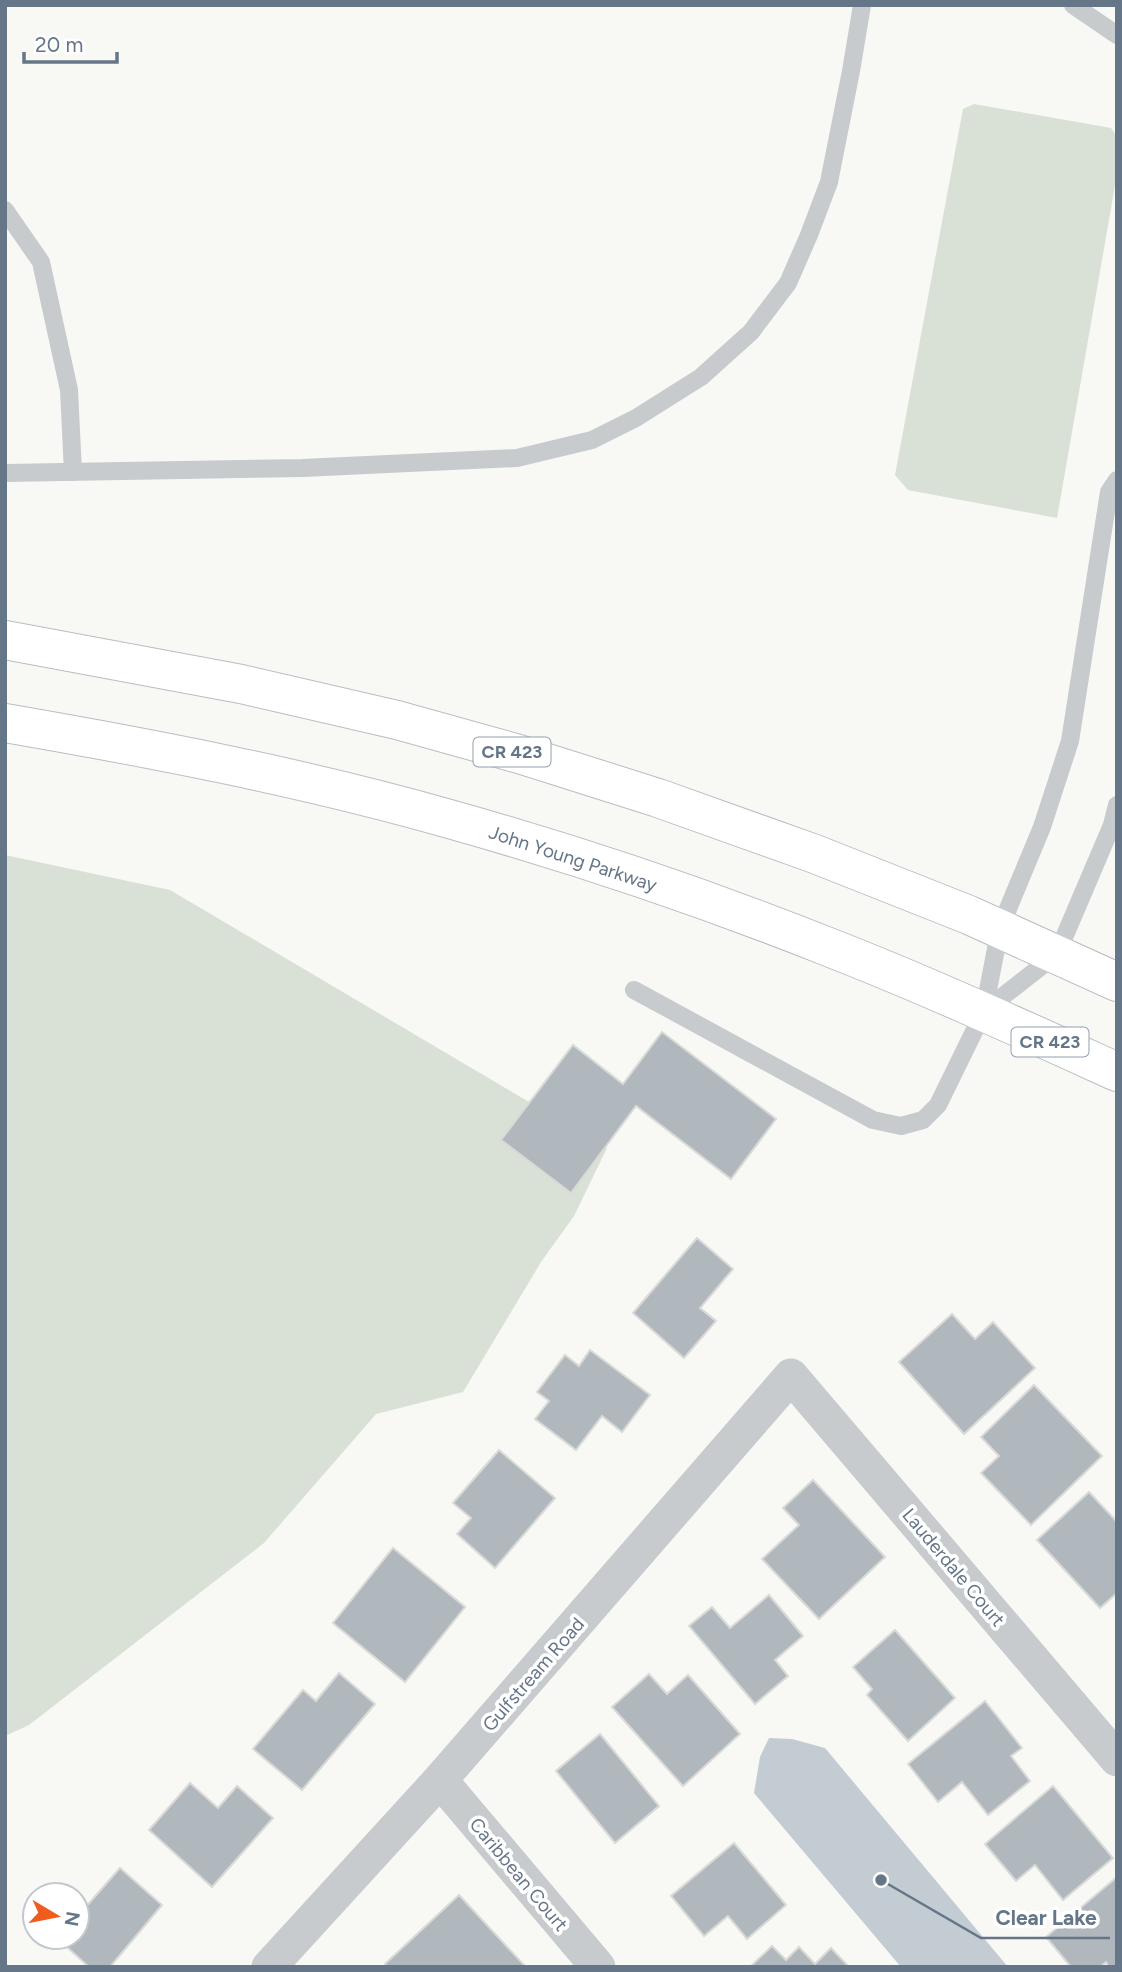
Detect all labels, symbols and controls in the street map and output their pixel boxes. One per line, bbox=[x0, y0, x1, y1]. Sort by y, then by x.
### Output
scale bar bbox=[24, 21, 117, 65]
text: 20 m bbox=[35, 32, 83, 57]
road number: CR 423 bbox=[474, 738, 550, 766]
street label: John Young Parkway bbox=[486, 820, 660, 897]
road number: CR 423 bbox=[1012, 1028, 1088, 1056]
street label: Lauderdale Court bbox=[898, 1504, 1010, 1631]
street label: Gulfstream Road bbox=[478, 1613, 589, 1736]
street label: Caribbean Court bbox=[465, 1813, 573, 1936]
north arrow bbox=[21, 1881, 91, 1951]
callout: Clear Lake bbox=[981, 1896, 1110, 1938]
text: Clear Lake bbox=[995, 1905, 1097, 1930]
text: N bbox=[60, 1910, 85, 1928]

